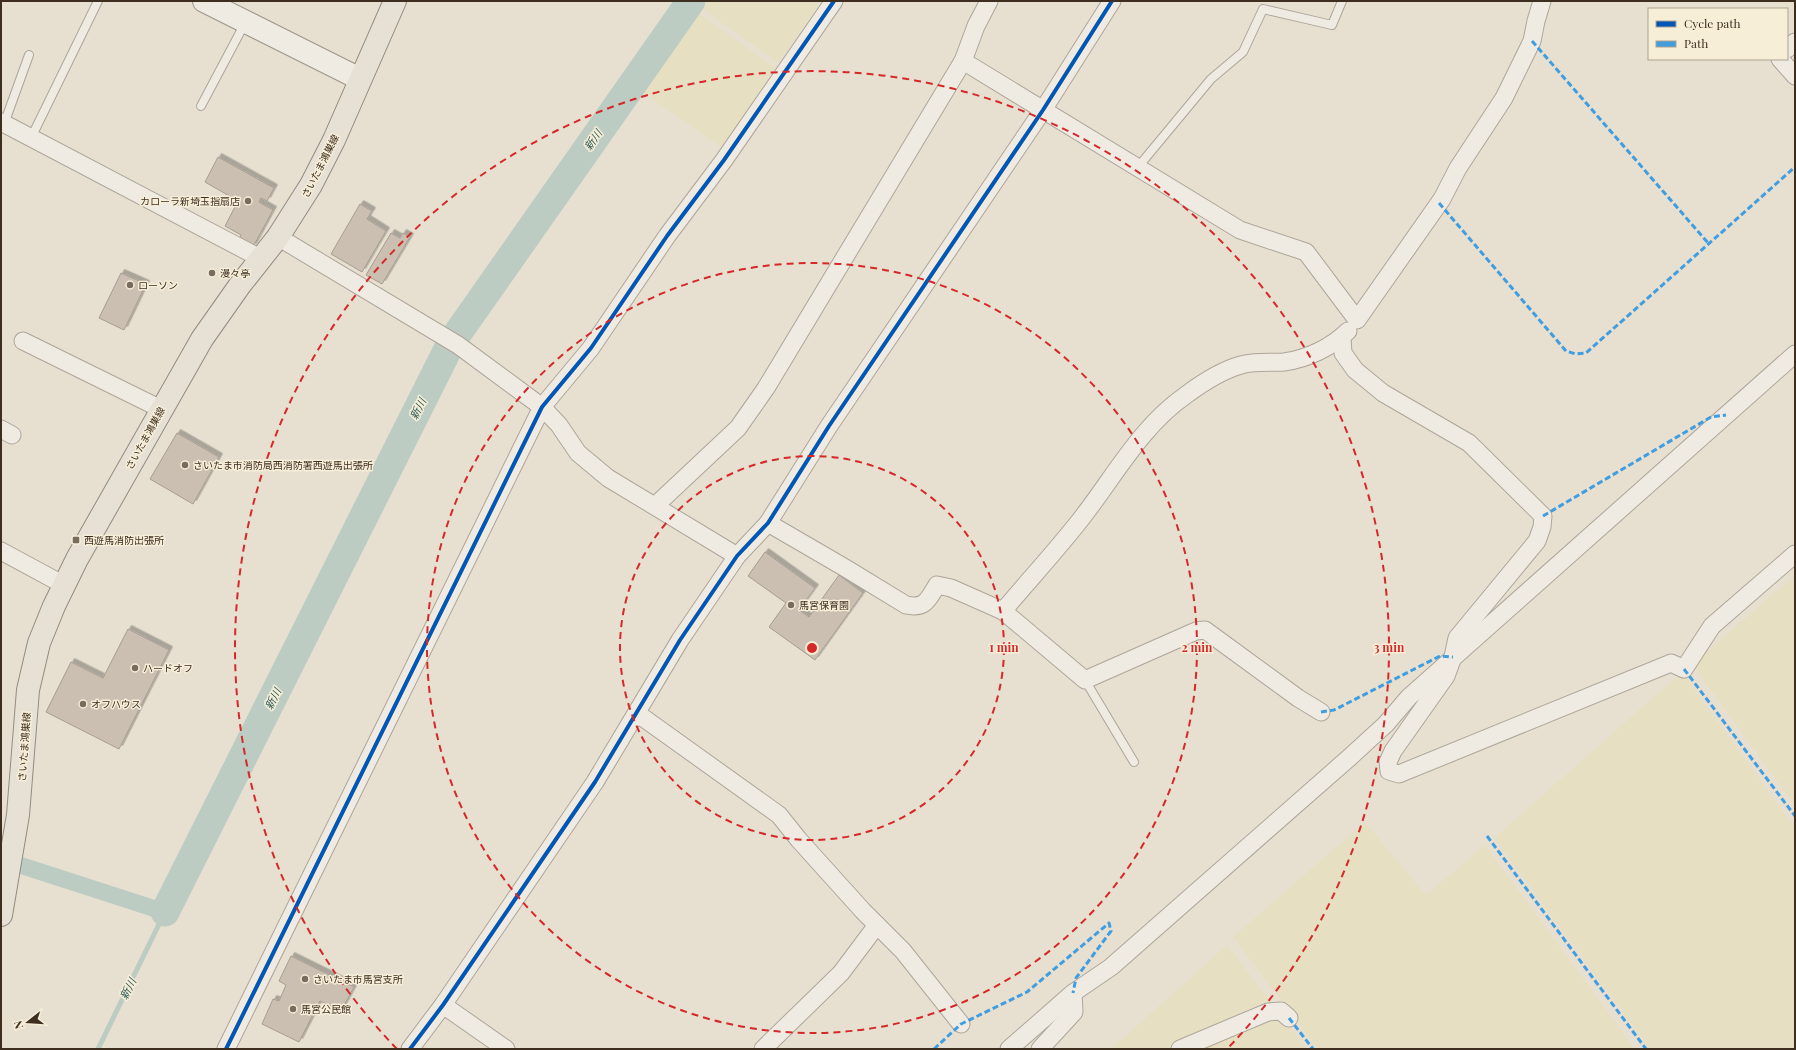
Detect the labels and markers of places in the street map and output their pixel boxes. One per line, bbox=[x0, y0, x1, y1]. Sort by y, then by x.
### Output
place label: カローラ新埼玉指扇店 bbox=[140, 194, 240, 208]
marker: カローラ新埼玉指扇店 bbox=[243, 196, 253, 206]
place label: 漫々亭 bbox=[220, 266, 250, 280]
marker: 漫々亭 bbox=[207, 268, 217, 278]
place label: ローソン bbox=[138, 278, 178, 292]
marker: ローソン bbox=[125, 280, 135, 290]
place label: さいたま市消防局西消防署西遊馬出張所 bbox=[193, 458, 373, 472]
marker: さいたま市消防局西消防署西遊馬出張所 bbox=[180, 460, 190, 470]
place label: 西遊馬消防出張所 bbox=[84, 533, 164, 547]
marker: 西遊馬消防出張所 bbox=[71, 535, 81, 545]
place label: 馬宮保育園 bbox=[799, 598, 849, 612]
marker: 馬宮保育園 bbox=[786, 600, 796, 610]
centre of rings bbox=[805, 641, 819, 655]
place label: ハードオフ bbox=[143, 661, 193, 675]
marker: ハードオフ bbox=[130, 663, 140, 673]
place label: オフハウス bbox=[91, 697, 141, 711]
marker: オフハウス bbox=[78, 699, 88, 709]
place label: さいたま市馬宮支所 bbox=[313, 972, 403, 986]
marker: さいたま市馬宮支所 bbox=[300, 974, 310, 984]
place label: 馬宮公民館 bbox=[301, 1002, 351, 1016]
marker: 馬宮公民館 bbox=[288, 1004, 298, 1014]

